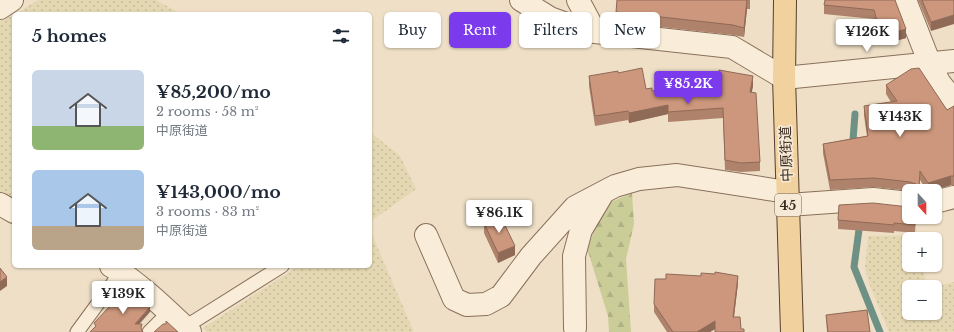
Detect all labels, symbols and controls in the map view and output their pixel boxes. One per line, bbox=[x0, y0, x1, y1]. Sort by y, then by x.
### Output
chip: Buy bbox=[384, 12, 441, 48]
chip: Rent bbox=[449, 12, 511, 48]
chip: Filters bbox=[519, 12, 592, 48]
chip: New bbox=[600, 12, 660, 48]
pin: ¥126K bbox=[839, 19, 895, 53]
text: ¥126K bbox=[845, 23, 889, 40]
icon: filters bbox=[330, 25, 352, 47]
text: 5 homes bbox=[32, 26, 107, 47]
pin: ¥85.2K bbox=[655, 71, 721, 105]
text: ¥85.2K bbox=[663, 75, 713, 92]
text: ¥85,200/mo bbox=[156, 82, 271, 103]
icon: home bbox=[64, 86, 112, 134]
text: 2 rooms · 58 m² bbox=[156, 103, 258, 120]
pin: ¥143K bbox=[872, 104, 928, 138]
text: ¥143K bbox=[878, 108, 922, 125]
text: 中原街道 bbox=[156, 122, 208, 139]
street label: 中原街道 bbox=[776, 126, 796, 182]
text: ¥143,000/mo bbox=[156, 182, 281, 203]
north arrow bbox=[902, 184, 942, 224]
map controls bbox=[902, 184, 942, 320]
icon: home bbox=[64, 186, 112, 234]
road number: 45 bbox=[775, 194, 801, 216]
pin: ¥86.1K bbox=[466, 200, 532, 234]
text: 3 rooms · 83 m² bbox=[156, 203, 259, 220]
text: ¥86.1K bbox=[475, 204, 523, 221]
text: 中原街道 bbox=[156, 222, 208, 239]
button: + bbox=[902, 232, 942, 272]
button: − bbox=[902, 280, 942, 320]
pin: ¥139K bbox=[95, 281, 151, 315]
text: ¥139K bbox=[101, 285, 145, 302]

